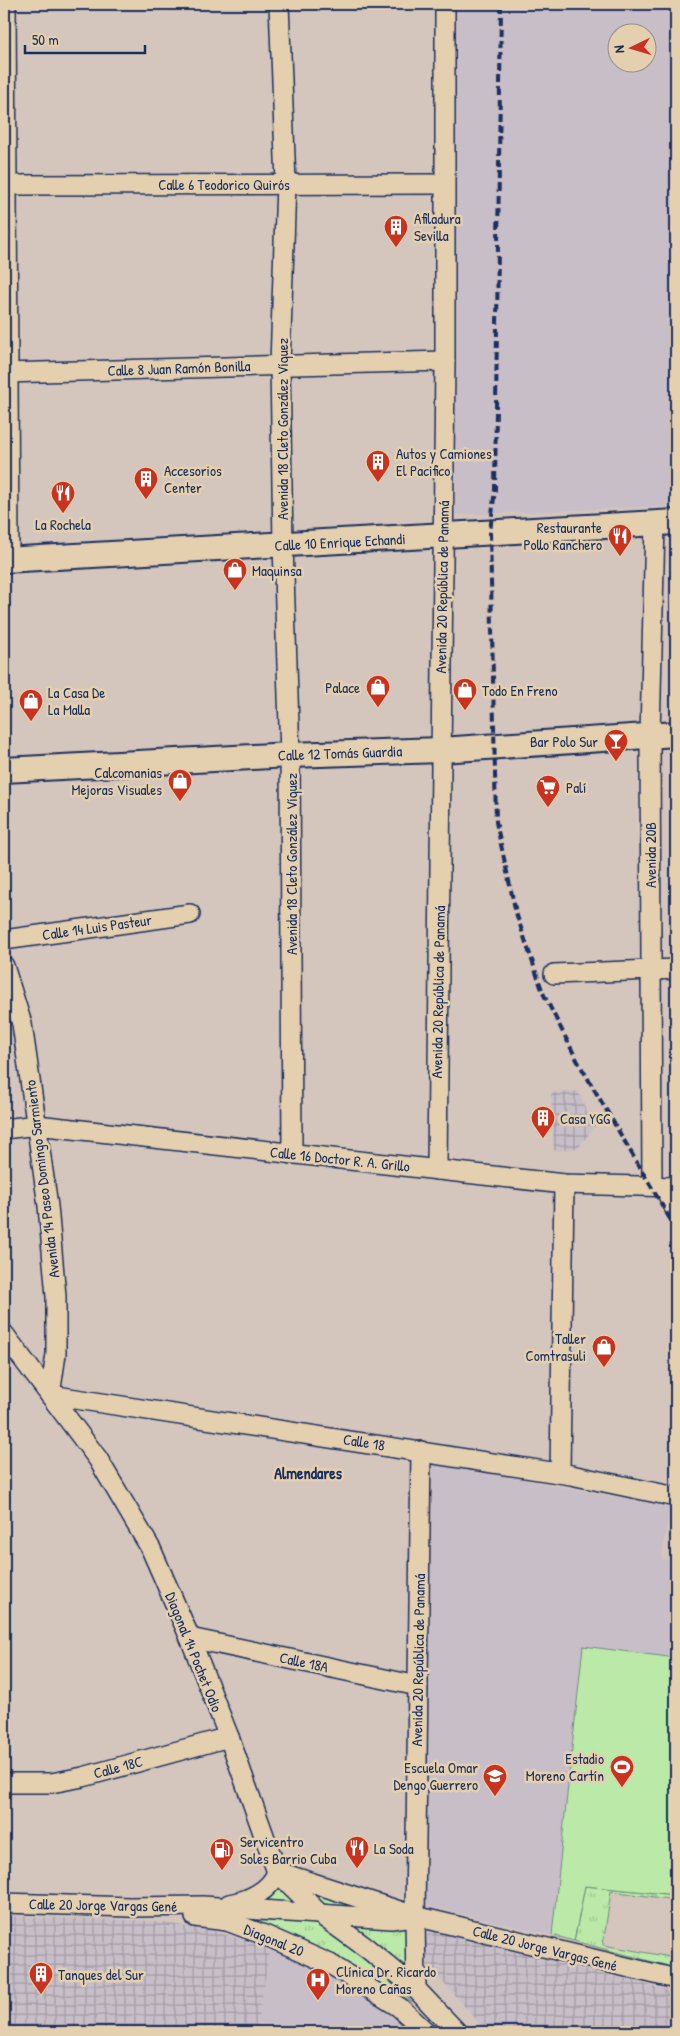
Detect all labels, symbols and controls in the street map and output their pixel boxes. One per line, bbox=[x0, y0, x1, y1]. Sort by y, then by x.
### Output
scale bar bbox=[25, 22, 145, 54]
north arrow bbox=[608, 22, 658, 72]
text: 50 m bbox=[32, 29, 59, 50]
text: N bbox=[609, 44, 628, 54]
street label: Calle 6 Teodorico Quirós bbox=[158, 174, 290, 195]
place label: Afiladura Sevilla bbox=[414, 208, 461, 246]
building icon: Afiladura Sevilla bbox=[383, 214, 409, 248]
street label: Avenida 18 Cleto González Víquez bbox=[272, 337, 293, 520]
street label: Calle 8 Juan Ramón Bonilla bbox=[107, 355, 251, 381]
place label: Autos y Camiones El Pacifico bbox=[396, 443, 492, 481]
building icon: Autos y Camiones El Pacifico bbox=[365, 449, 391, 483]
place label: Accesorios Center bbox=[164, 460, 222, 498]
building icon: Accesorios Center bbox=[133, 466, 159, 500]
restaurant icon: La Rochela bbox=[50, 480, 76, 514]
street label: Avenida 20 República de Panamá bbox=[430, 500, 454, 674]
place label: La Rochela bbox=[35, 514, 91, 535]
place label: Restaurante Pollo Ranchero bbox=[523, 517, 602, 555]
restaurant icon: Restaurante Pollo Ranchero bbox=[607, 523, 633, 557]
street label: Calle 10 Enrique Echandi bbox=[274, 528, 406, 556]
shop icon: Maquinsa bbox=[222, 557, 248, 591]
place label: Maquinsa bbox=[252, 560, 302, 581]
shop icon: Palace bbox=[365, 674, 391, 708]
place label: Palace bbox=[325, 677, 360, 698]
shop icon: Todo En Freno bbox=[452, 677, 478, 711]
place label: Todo En Freno bbox=[482, 680, 557, 701]
place label: La Casa De La Malla bbox=[48, 682, 105, 720]
shop icon: La Casa De La Malla bbox=[18, 688, 44, 722]
bar icon: Bar Polo Sur bbox=[603, 728, 629, 762]
place label: Bar Polo Sur bbox=[530, 731, 598, 752]
street label: Calle 12 Tomás Guardia bbox=[278, 740, 403, 766]
place label: Calcomanias Mejoras Visuales bbox=[71, 762, 162, 800]
shop icon: Calcomanias Mejoras Visuales bbox=[167, 768, 193, 802]
street label: Avenida 18 Cleto González Víquez bbox=[281, 772, 302, 955]
supermarket icon: Palí bbox=[535, 774, 561, 808]
place label: Palí bbox=[566, 777, 586, 798]
street label: Avenida 20B bbox=[640, 822, 661, 888]
street label: Avenida 20 República de Panamá bbox=[426, 905, 450, 1079]
street label: Calle 14 Luis Pasteur bbox=[41, 909, 153, 945]
street label: Avenida 14 Paseo Domingo Sarmiento bbox=[19, 1079, 65, 1279]
building icon: Casa YGG bbox=[530, 1105, 556, 1139]
place label: Casa YGG bbox=[560, 1108, 611, 1129]
street label: Calle 16 Doctor R. A. Grillo bbox=[269, 1141, 411, 1177]
place label: Taller Comtrasuli bbox=[526, 1328, 586, 1366]
shop icon: Taller Comtrasuli bbox=[591, 1334, 617, 1368]
street label: Calle 18 bbox=[342, 1428, 386, 1456]
district label: Almendares bbox=[274, 1462, 343, 1484]
street label: Avenida 20 República de Panamá bbox=[406, 1573, 430, 1747]
street label: Diagonal 14 Pochet Odio bbox=[160, 1589, 228, 1715]
street label: Calle 18A bbox=[278, 1647, 331, 1678]
place label: Estadio Moreno Cartín bbox=[526, 1748, 604, 1786]
street label: Calle 18C bbox=[91, 1750, 145, 1784]
sports icon: Estadio Moreno Cartín bbox=[609, 1754, 635, 1788]
place label: Escuela Omar Dengo Guerrero bbox=[393, 1757, 478, 1795]
school or university icon: Escuela Omar Dengo Guerrero bbox=[482, 1763, 508, 1797]
place label: Servicentro Soles Barrio Cuba bbox=[240, 1831, 336, 1869]
restaurant icon: La Soda bbox=[344, 1835, 370, 1869]
fuel station icon: Servicentro Soles Barrio Cuba bbox=[209, 1837, 235, 1871]
place label: La Soda bbox=[374, 1838, 414, 1859]
street label: Calle 20 Jorge Vargas Gené bbox=[29, 1893, 177, 1917]
street label: Diagonal 20 bbox=[241, 1918, 307, 1962]
street label: Calle 20 Jorge Vargas Gené bbox=[470, 1920, 620, 1976]
building icon: Tanques del Sur bbox=[28, 1961, 54, 1995]
place label: Clínica Dr. Ricardo Moreno Cañas bbox=[336, 1961, 436, 1999]
place label: Tanques del Sur bbox=[58, 1964, 144, 1985]
hospital icon: Clínica Dr. Ricardo Moreno Cañas bbox=[305, 1967, 331, 2001]

